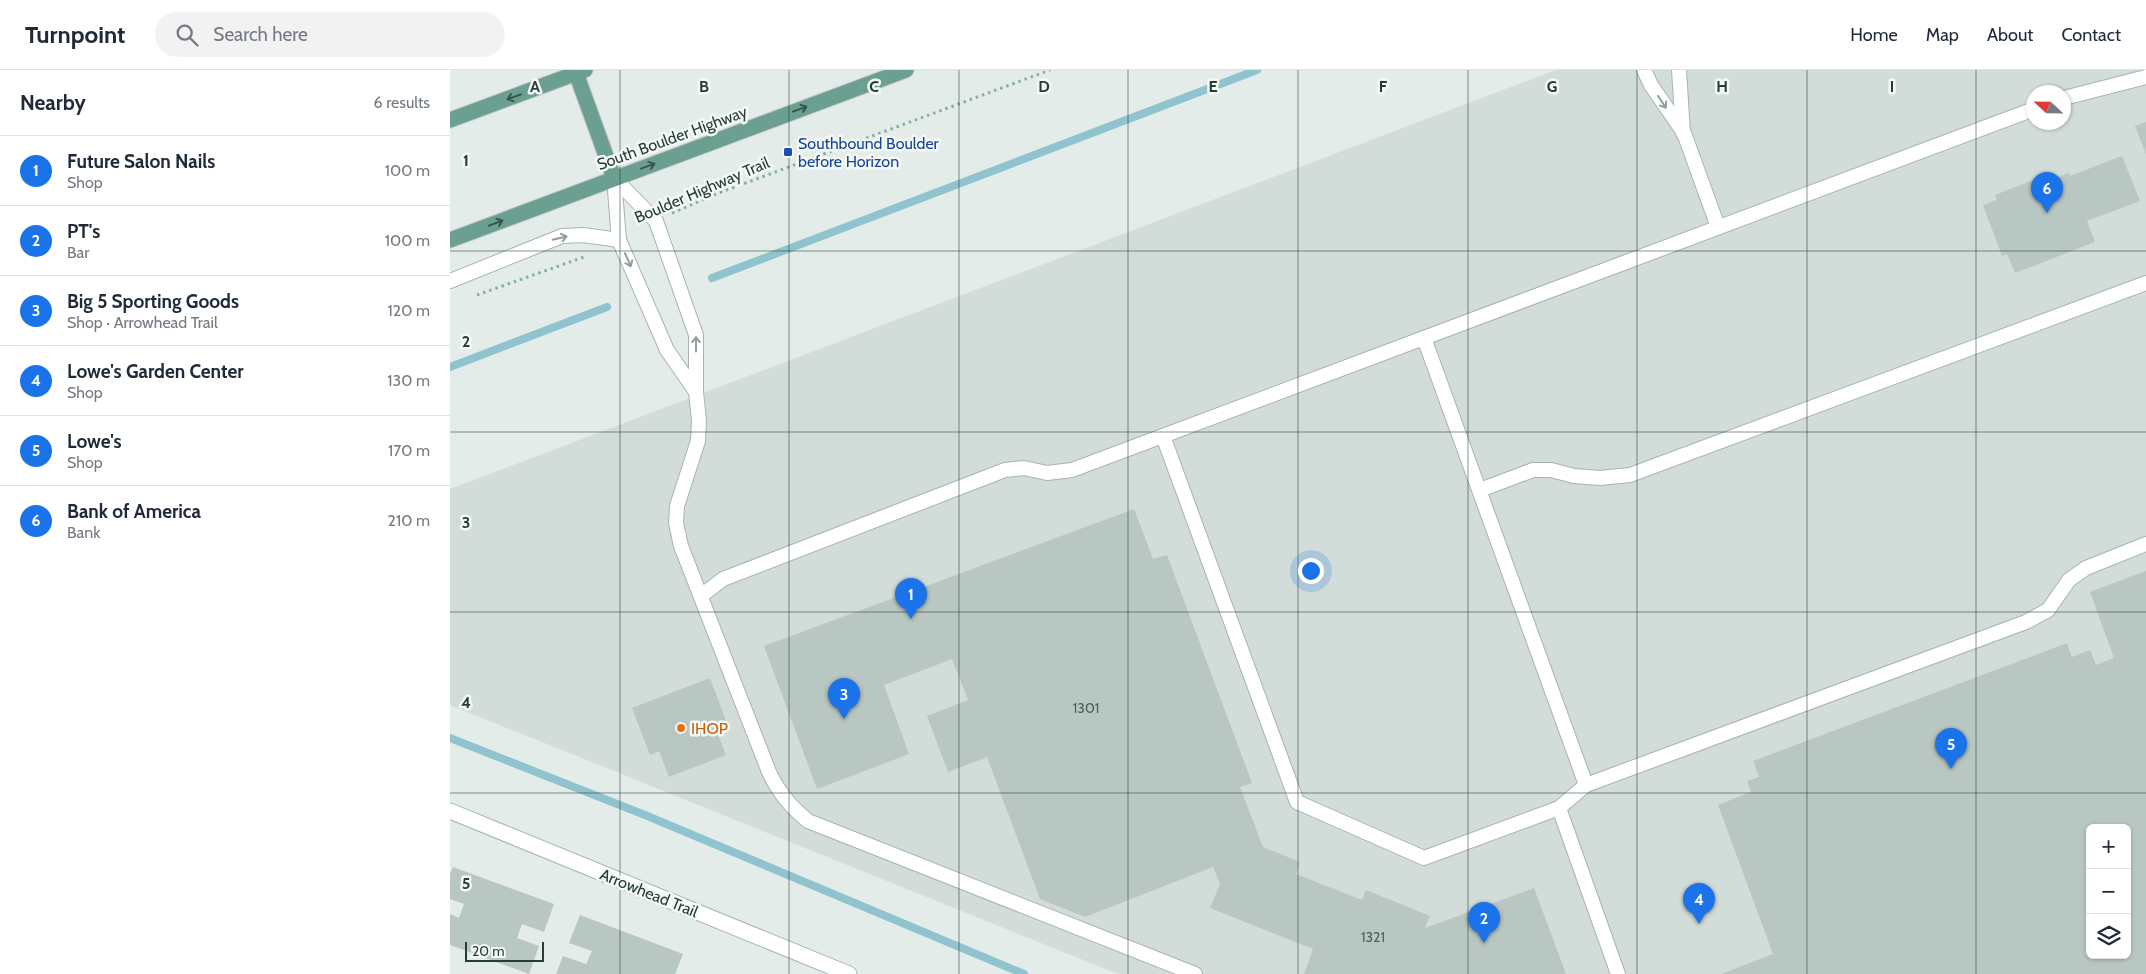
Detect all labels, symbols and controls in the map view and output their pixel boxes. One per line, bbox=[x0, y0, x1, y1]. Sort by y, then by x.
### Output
search box bbox=[155, 12, 505, 57]
text: Turnpoint bbox=[25, 20, 125, 49]
icon: search bbox=[173, 21, 201, 49]
text: Search here bbox=[213, 23, 308, 46]
text: Home bbox=[1850, 24, 1898, 46]
text: Map bbox=[1926, 24, 1959, 46]
text: About bbox=[1987, 24, 2033, 46]
text: Contact bbox=[2061, 24, 2121, 46]
text: A bbox=[530, 77, 540, 96]
text: B bbox=[699, 77, 709, 96]
text: C bbox=[869, 77, 879, 96]
text: D bbox=[1038, 77, 1050, 96]
text: E bbox=[1208, 77, 1218, 96]
text: F bbox=[1379, 77, 1388, 96]
text: G bbox=[1547, 77, 1557, 96]
text: H bbox=[1716, 77, 1728, 96]
text: I bbox=[1890, 77, 1894, 96]
north arrow bbox=[2026, 85, 2071, 130]
text: Nearby bbox=[20, 90, 86, 115]
one-way arrow bbox=[507, 92, 522, 102]
text: 6 results bbox=[374, 93, 430, 112]
one-way arrow bbox=[1658, 95, 1668, 109]
street label: South Boulder Highway bbox=[594, 102, 750, 174]
one-way arrow bbox=[792, 104, 807, 113]
place label: Southbound Boulder before Horizon bbox=[798, 134, 940, 171]
marker: Southbound Boulder before Horizon bbox=[782, 146, 794, 158]
text: Future Salon Nails bbox=[67, 150, 215, 173]
text: 1 bbox=[463, 151, 469, 170]
street label: Boulder Highway Trail bbox=[632, 153, 773, 227]
text: 1 bbox=[33, 161, 39, 180]
text: 100 m bbox=[385, 161, 430, 180]
one-way arrow bbox=[640, 161, 655, 170]
pin: 6 bbox=[2031, 172, 2063, 213]
text: Shop bbox=[67, 173, 103, 192]
one-way arrow bbox=[487, 218, 503, 227]
text: PT's bbox=[67, 220, 100, 243]
text: 2 bbox=[32, 231, 40, 250]
text: 100 m bbox=[385, 231, 430, 250]
one-way arrow bbox=[552, 233, 568, 242]
text: Bar bbox=[67, 243, 89, 262]
one-way arrow bbox=[623, 252, 633, 267]
text: Big 5 Sporting Goods bbox=[67, 290, 239, 313]
text: 3 bbox=[32, 301, 40, 320]
text: 120 m bbox=[388, 301, 430, 320]
text: Shop · Arrowhead Trail bbox=[67, 313, 218, 332]
text: 2 bbox=[462, 332, 470, 351]
one-way arrow bbox=[691, 336, 701, 352]
text: Lowe's Garden Center bbox=[67, 360, 244, 383]
text: 4 bbox=[31, 371, 41, 390]
text: 130 m bbox=[387, 371, 430, 390]
text: Shop bbox=[67, 383, 103, 402]
text: Lowe's bbox=[67, 430, 122, 453]
text: 5 bbox=[32, 441, 40, 460]
text: 170 m bbox=[388, 441, 430, 460]
text: Shop bbox=[67, 453, 103, 472]
text: Bank of America bbox=[67, 500, 201, 523]
text: 6 bbox=[32, 511, 41, 530]
text: 210 m bbox=[388, 511, 430, 530]
text: 3 bbox=[462, 513, 470, 532]
text: Bank bbox=[67, 523, 100, 542]
your location bbox=[1298, 558, 1324, 584]
pin: 1 bbox=[895, 578, 927, 619]
pin: 3 bbox=[828, 678, 860, 719]
text: 4 bbox=[461, 693, 471, 712]
house number: 1301 bbox=[1073, 699, 1099, 717]
place label: IHOP bbox=[691, 719, 728, 738]
marker: IHOP bbox=[675, 722, 687, 734]
pin: 5 bbox=[1935, 728, 1967, 769]
map controls bbox=[2086, 824, 2131, 959]
button: + bbox=[2086, 824, 2131, 869]
street label: Arrowhead Trail bbox=[597, 865, 701, 921]
button: − bbox=[2086, 869, 2131, 914]
text: 5 bbox=[462, 874, 470, 893]
pin: 4 bbox=[1683, 883, 1715, 924]
pin: 2 bbox=[1468, 902, 1500, 943]
button: layers bbox=[2086, 914, 2131, 959]
house number: 1321 bbox=[1361, 928, 1385, 946]
scale bar bbox=[465, 939, 544, 962]
text: 20 m bbox=[472, 942, 505, 960]

